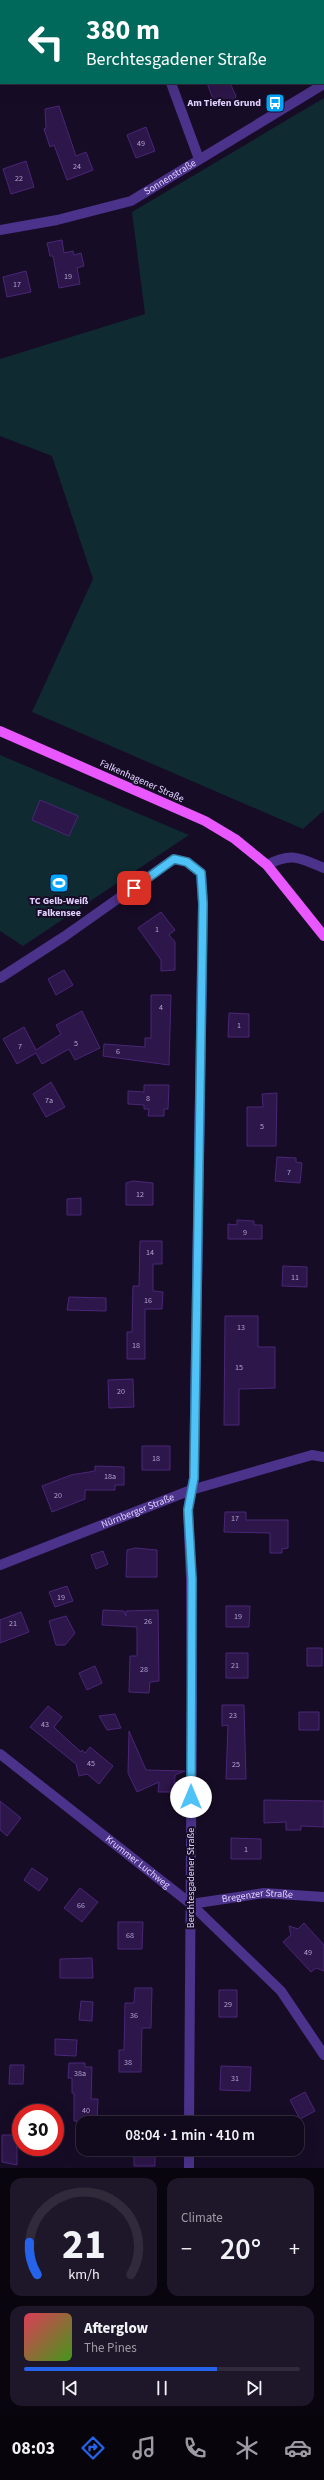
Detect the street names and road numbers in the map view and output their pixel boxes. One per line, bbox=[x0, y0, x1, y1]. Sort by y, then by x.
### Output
street label: Sonnenstraße bbox=[141, 156, 199, 198]
street label: Falkenhagener Straße bbox=[98, 756, 186, 806]
street label: Nürnberger Straße bbox=[99, 1490, 176, 1532]
street label: Berchtesgadener Straße bbox=[184, 1828, 198, 1928]
street label: Krummer Luchweg bbox=[102, 1832, 173, 1892]
street label: Bregenzer Straße bbox=[221, 1886, 293, 1906]

